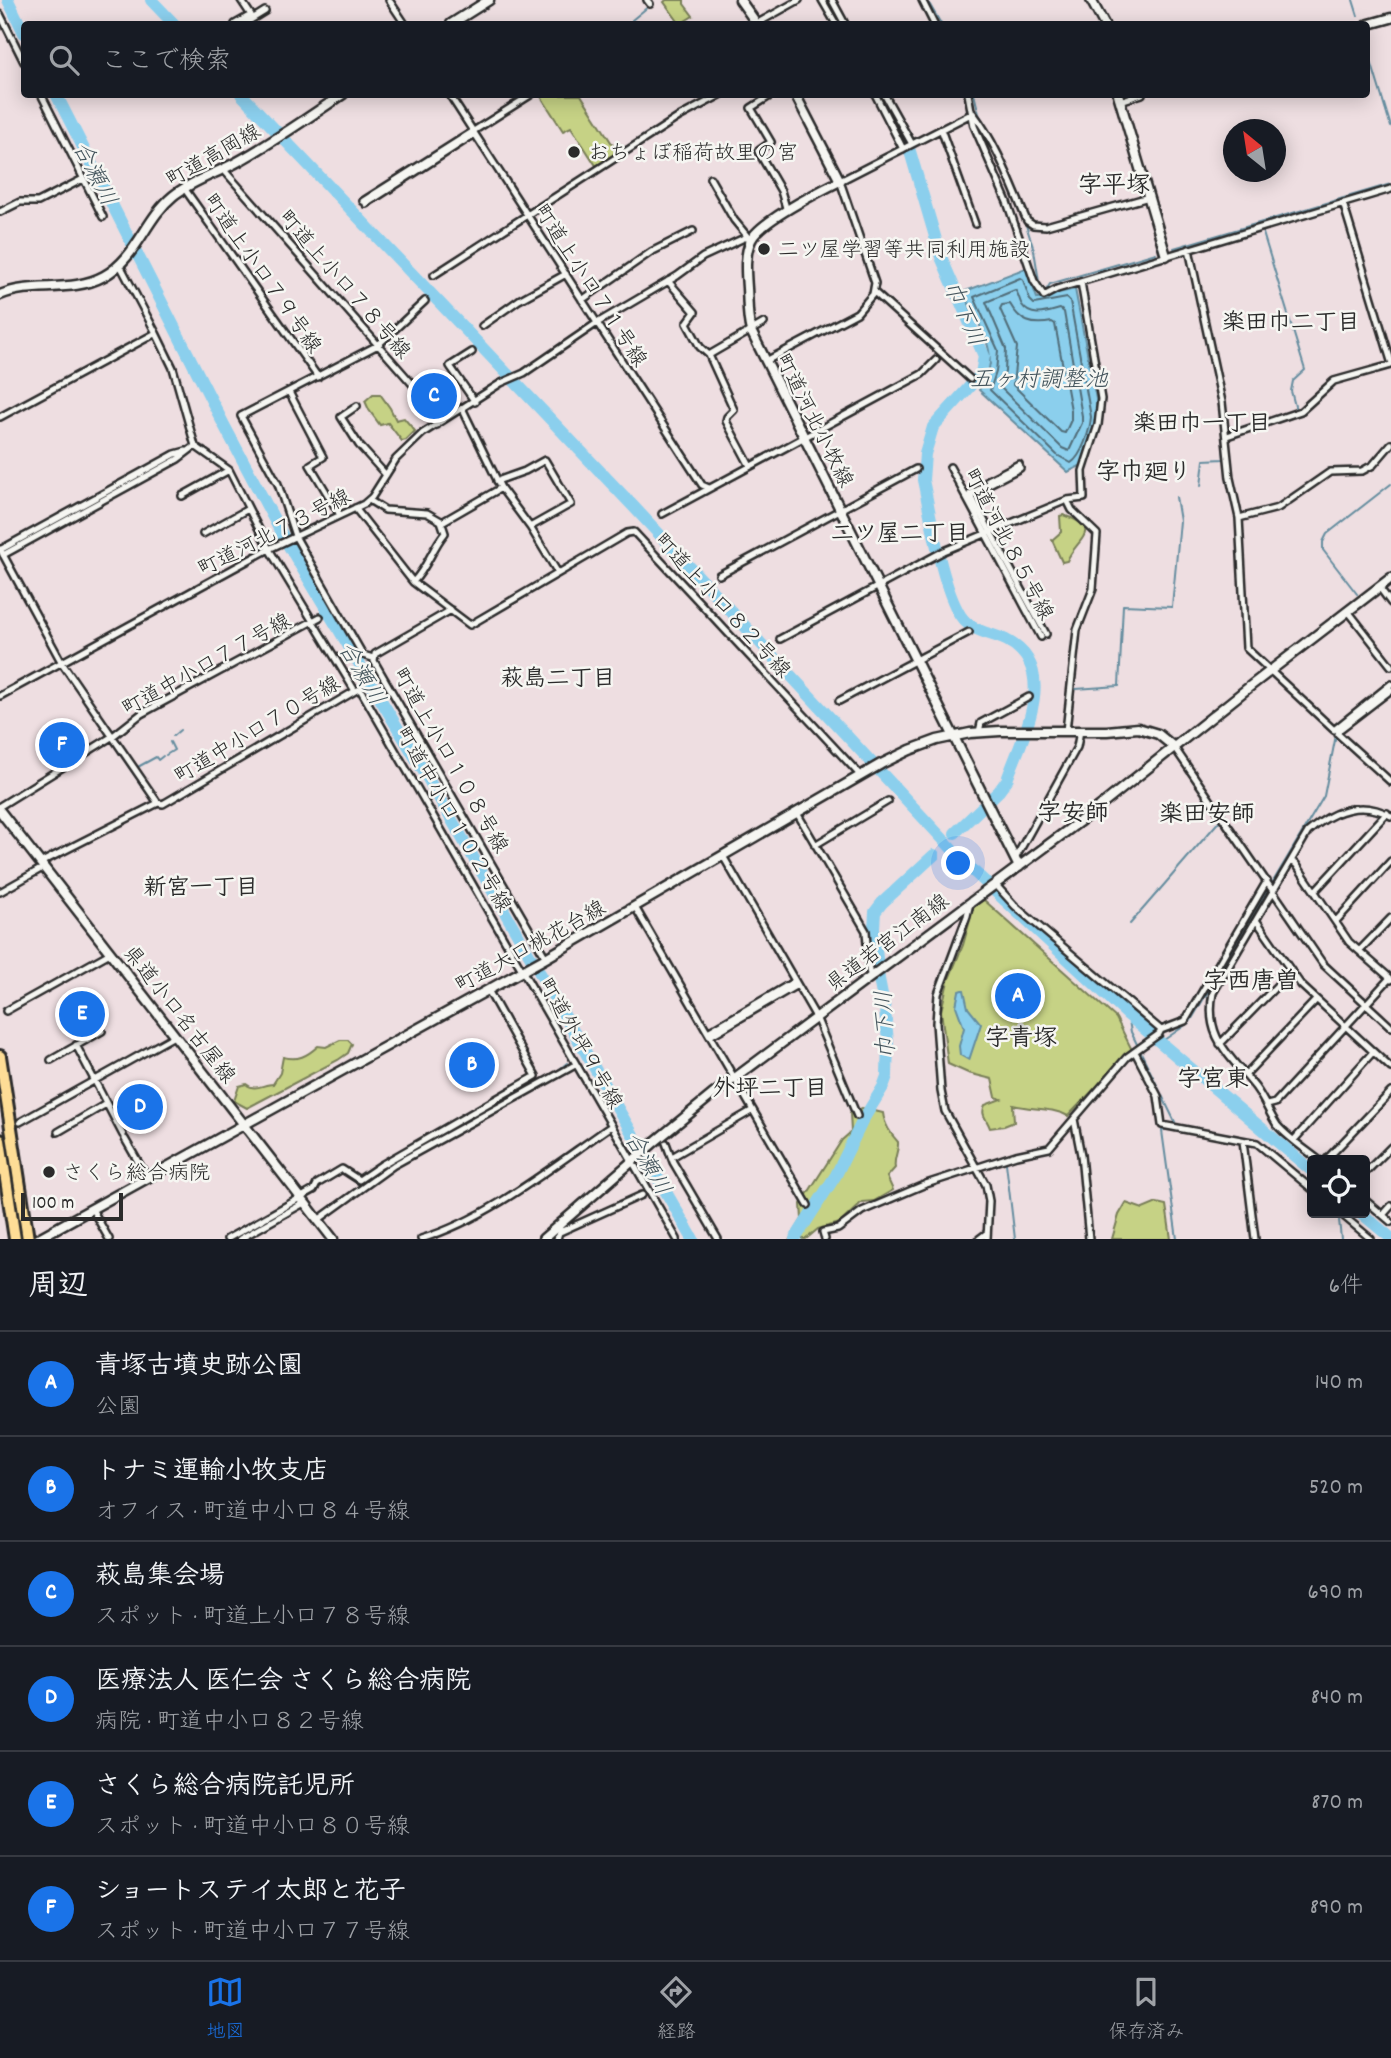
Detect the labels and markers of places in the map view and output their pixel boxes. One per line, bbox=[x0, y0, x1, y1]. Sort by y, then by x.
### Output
place label: おちょぼ稲荷故里の宮 bbox=[588, 140, 798, 170]
marker: おちょぼ稲荷故里の宮 bbox=[566, 144, 582, 160]
place label: 二ツ屋学習等共同利用施設 bbox=[778, 237, 1030, 267]
marker: 二ツ屋学習等共同利用施設 bbox=[756, 241, 772, 257]
pin: C bbox=[411, 370, 457, 422]
pin: F bbox=[39, 719, 85, 771]
pin: A bbox=[995, 970, 1041, 1022]
pin: E bbox=[59, 988, 105, 1040]
pin: B bbox=[449, 1039, 495, 1091]
pin: D bbox=[117, 1081, 163, 1133]
place label: さくら総合病院 bbox=[63, 1160, 210, 1190]
marker: さくら総合病院 bbox=[41, 1164, 57, 1180]

